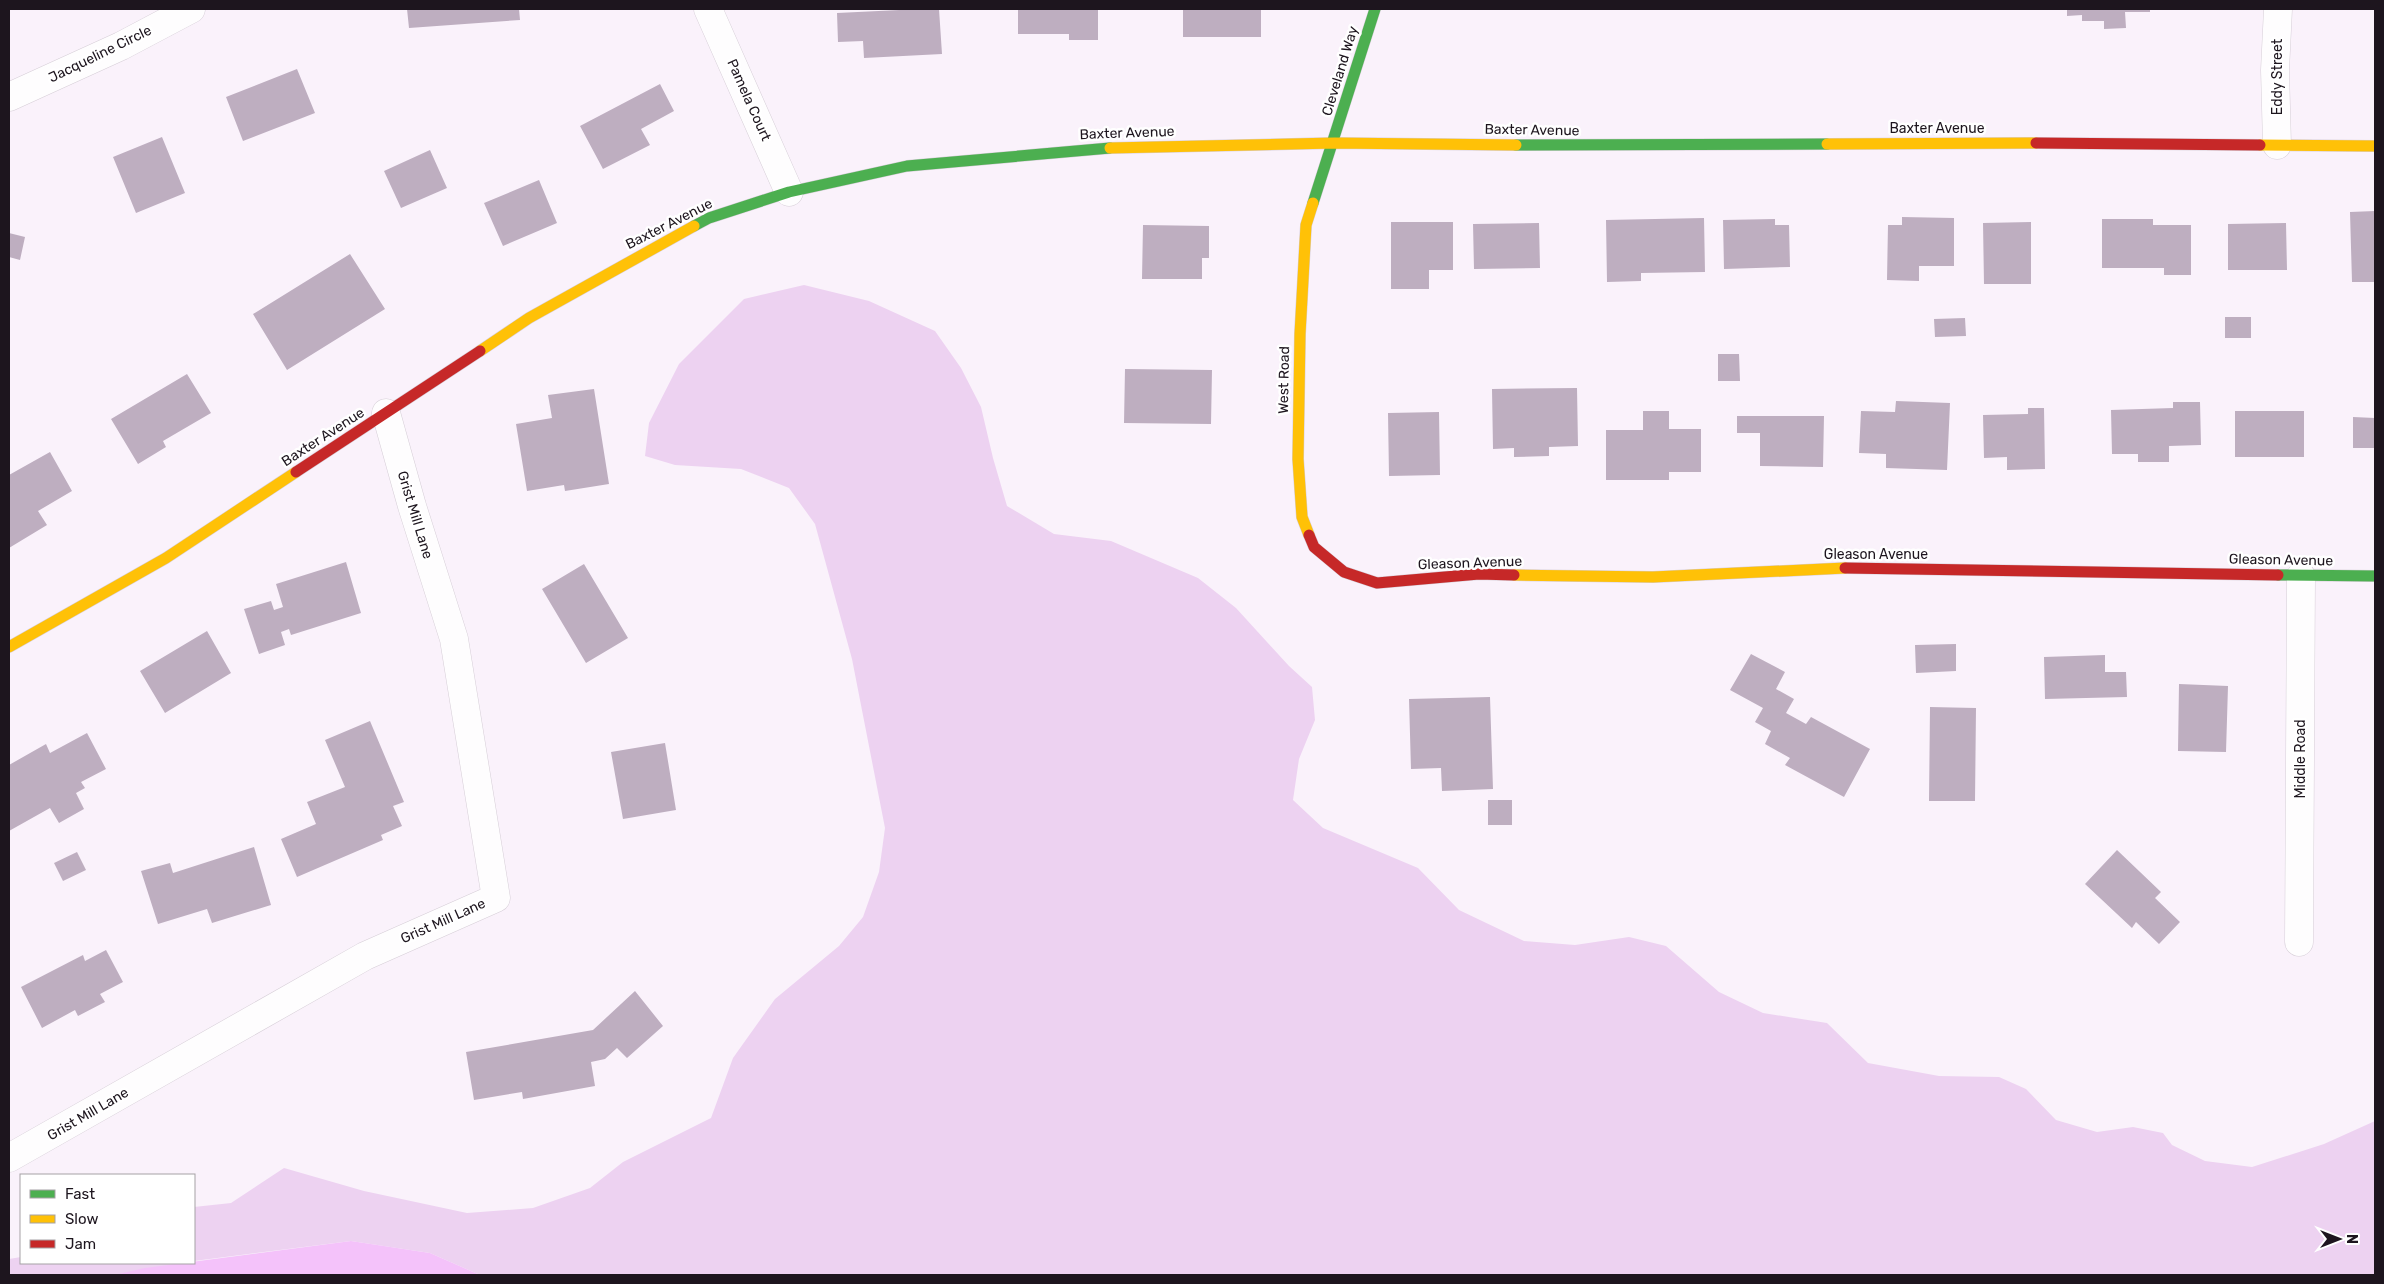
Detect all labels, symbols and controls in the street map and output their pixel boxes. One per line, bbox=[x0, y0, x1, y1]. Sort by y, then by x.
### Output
street label: Jacqueline Circle bbox=[46, 22, 154, 86]
street label: Cleveland Way bbox=[1318, 24, 1362, 118]
street label: Eddy Street bbox=[2269, 38, 2286, 115]
street label: Pamela Court bbox=[723, 56, 775, 144]
street label: Baxter Avenue bbox=[1889, 120, 1985, 137]
street label: Baxter Avenue bbox=[1484, 121, 1580, 139]
street label: Baxter Avenue bbox=[1079, 123, 1175, 143]
street label: Baxter Avenue bbox=[623, 195, 715, 253]
street label: West Road bbox=[1275, 346, 1293, 414]
street label: Baxter Avenue bbox=[279, 404, 368, 470]
street label: Grist Mill Lane bbox=[394, 469, 436, 561]
street label: Gleason Avenue bbox=[1824, 546, 1928, 563]
street label: Gleason Avenue bbox=[2229, 551, 2333, 569]
street label: Gleason Avenue bbox=[1418, 553, 1523, 573]
street label: Middle Road bbox=[2292, 719, 2309, 799]
street label: Grist Mill Lane bbox=[398, 895, 488, 947]
street label: Grist Mill Lane bbox=[44, 1084, 132, 1144]
legend bbox=[20, 1174, 195, 1264]
text: Fast bbox=[65, 1185, 95, 1203]
text: Slow bbox=[65, 1210, 98, 1228]
north arrow bbox=[2314, 1214, 2364, 1264]
text: N bbox=[2343, 1234, 2360, 1244]
text: Jam bbox=[65, 1235, 96, 1253]

